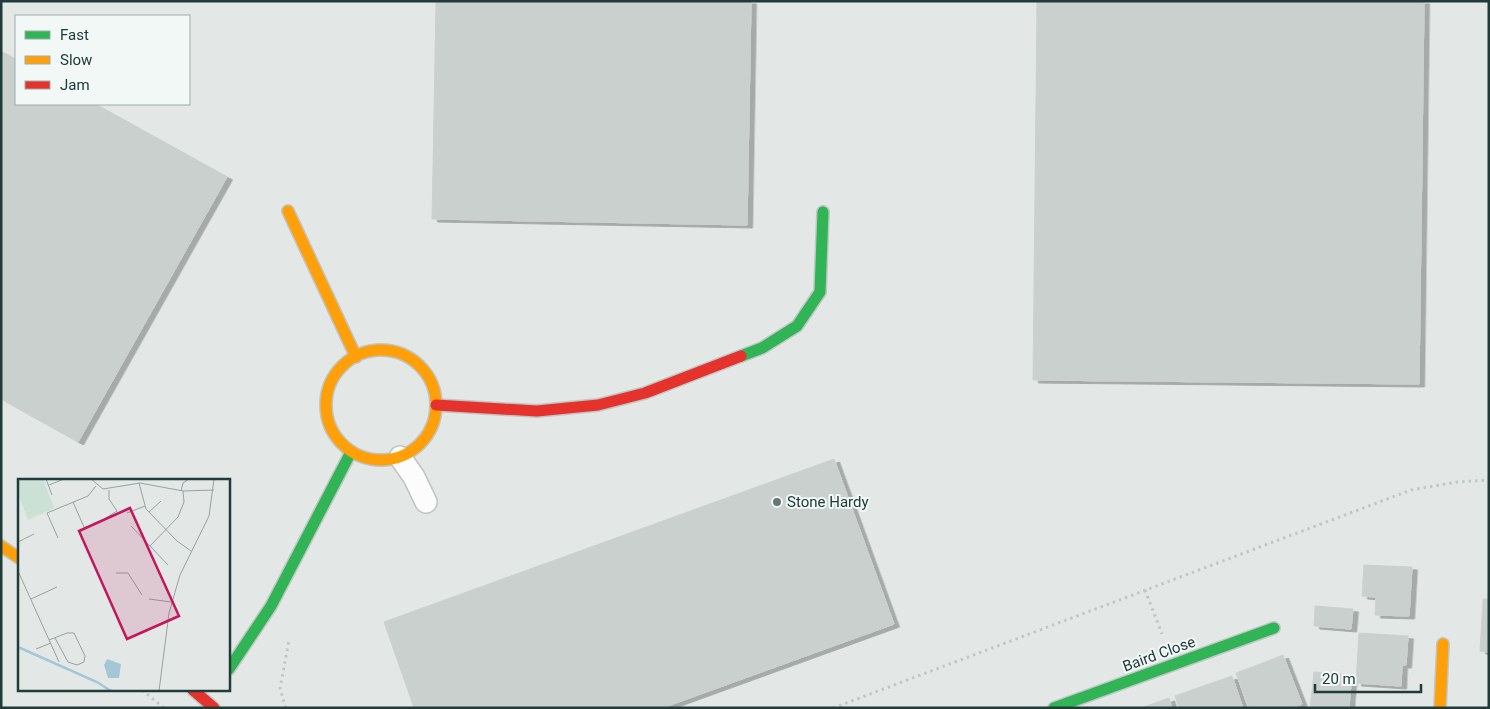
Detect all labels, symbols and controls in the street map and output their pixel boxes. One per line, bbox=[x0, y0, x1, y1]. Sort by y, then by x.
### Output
legend bbox=[15, 15, 190, 105]
text: Fast bbox=[60, 26, 89, 44]
text: Slow bbox=[60, 51, 92, 69]
text: Jam bbox=[60, 76, 90, 94]
inset map bbox=[18, 479, 230, 692]
place label: Stone Hardy bbox=[787, 493, 869, 511]
marker: Stone Hardy bbox=[771, 496, 783, 508]
street label: Baird Close bbox=[1120, 633, 1198, 675]
scale bar bbox=[1315, 662, 1421, 694]
text: 20 m bbox=[1322, 670, 1356, 688]

